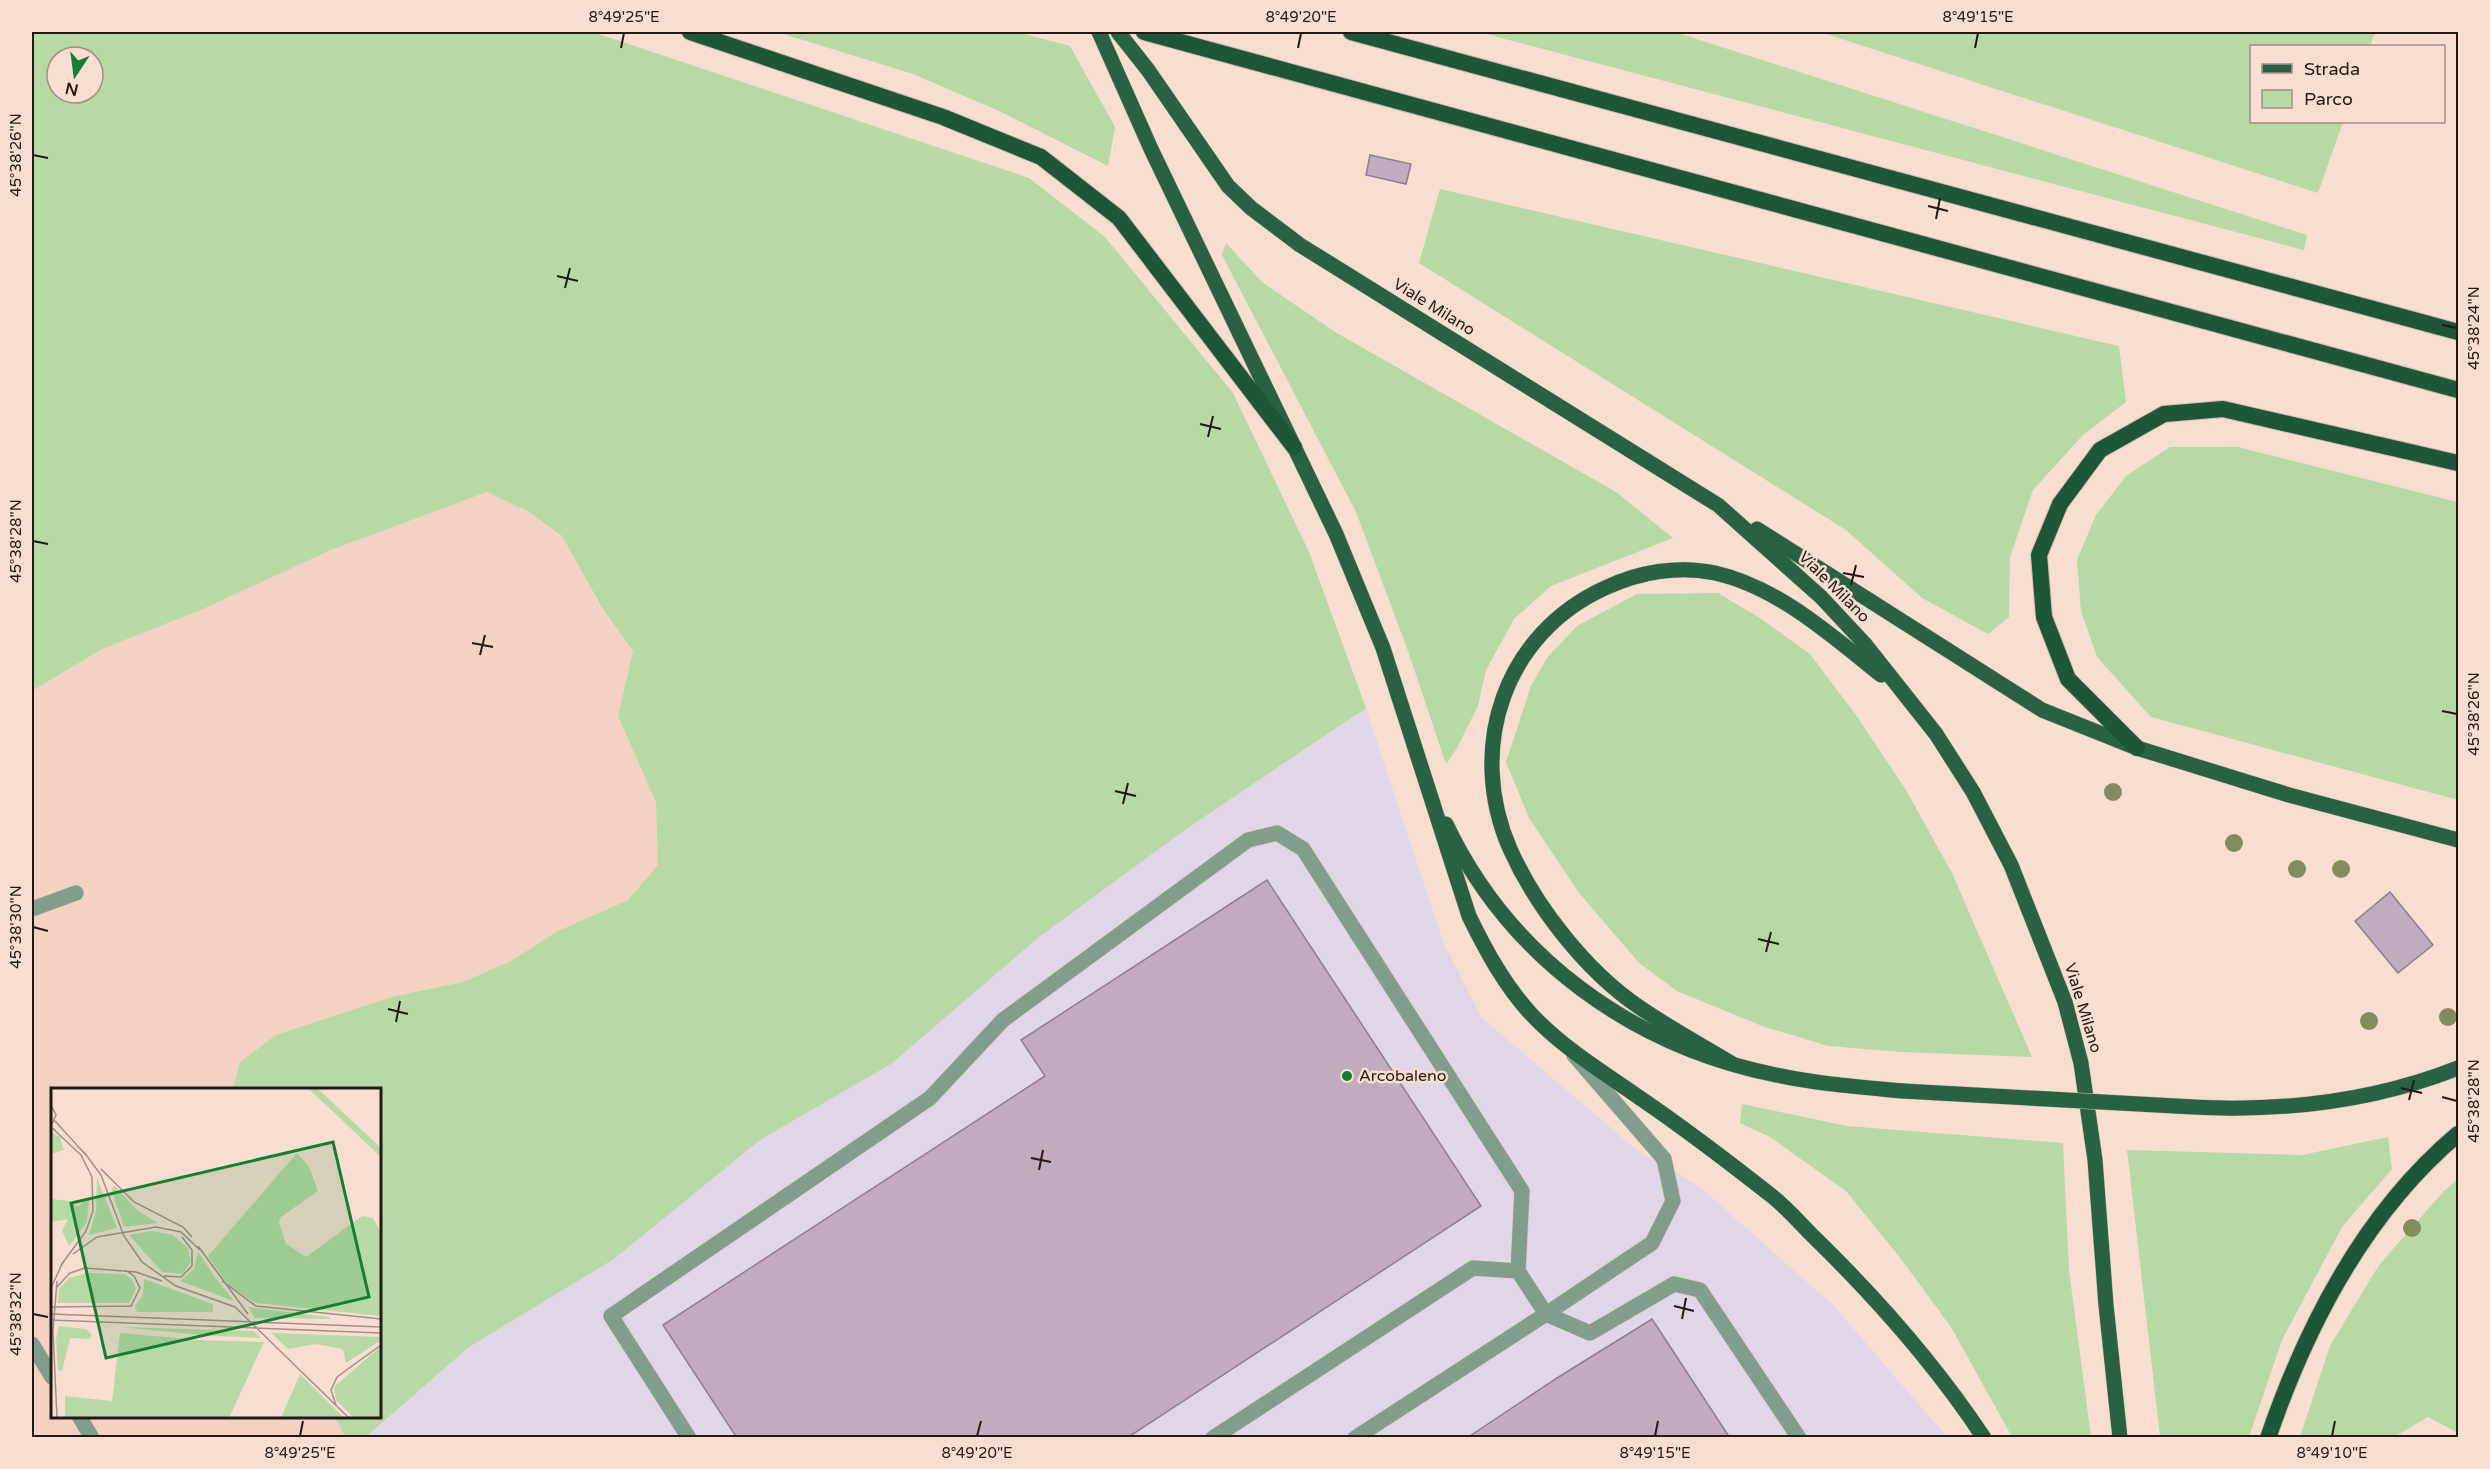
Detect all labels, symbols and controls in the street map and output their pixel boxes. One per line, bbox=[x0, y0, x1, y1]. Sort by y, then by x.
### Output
text: 8°49'25"E bbox=[588, 8, 660, 26]
text: 8°49'20"E bbox=[1265, 8, 1337, 26]
text: 8°49'15"E bbox=[1942, 8, 2014, 26]
north arrow bbox=[45, 45, 105, 105]
legend bbox=[2250, 45, 2445, 123]
text: Strada bbox=[2304, 58, 2360, 80]
text: N bbox=[63, 77, 80, 100]
text: Parco bbox=[2304, 88, 2353, 110]
text: 45°38'26"N bbox=[7, 113, 25, 197]
street label: Viale Milano bbox=[1389, 274, 1479, 340]
text: 45°38'24"N bbox=[2465, 286, 2483, 370]
text: 45°38'28"N bbox=[7, 499, 25, 583]
street label: Viale Milano bbox=[1794, 547, 1874, 627]
text: 45°38'26"N bbox=[2465, 672, 2483, 756]
text: 45°38'30"N bbox=[7, 885, 25, 969]
street label: Viale Milano bbox=[2060, 961, 2106, 1055]
text: 45°38'28"N bbox=[2465, 1059, 2483, 1143]
place label: Arcobaleno bbox=[1359, 1066, 1447, 1086]
marker: Arcobaleno bbox=[1340, 1069, 1354, 1083]
inset map bbox=[51, 1088, 381, 1418]
text: 45°38'32"N bbox=[7, 1272, 25, 1356]
text: 8°49'25"E bbox=[264, 1444, 336, 1462]
text: 8°49'20"E bbox=[941, 1444, 1013, 1462]
text: 8°49'15"E bbox=[1619, 1444, 1691, 1462]
text: 8°49'10"E bbox=[2296, 1444, 2368, 1462]

